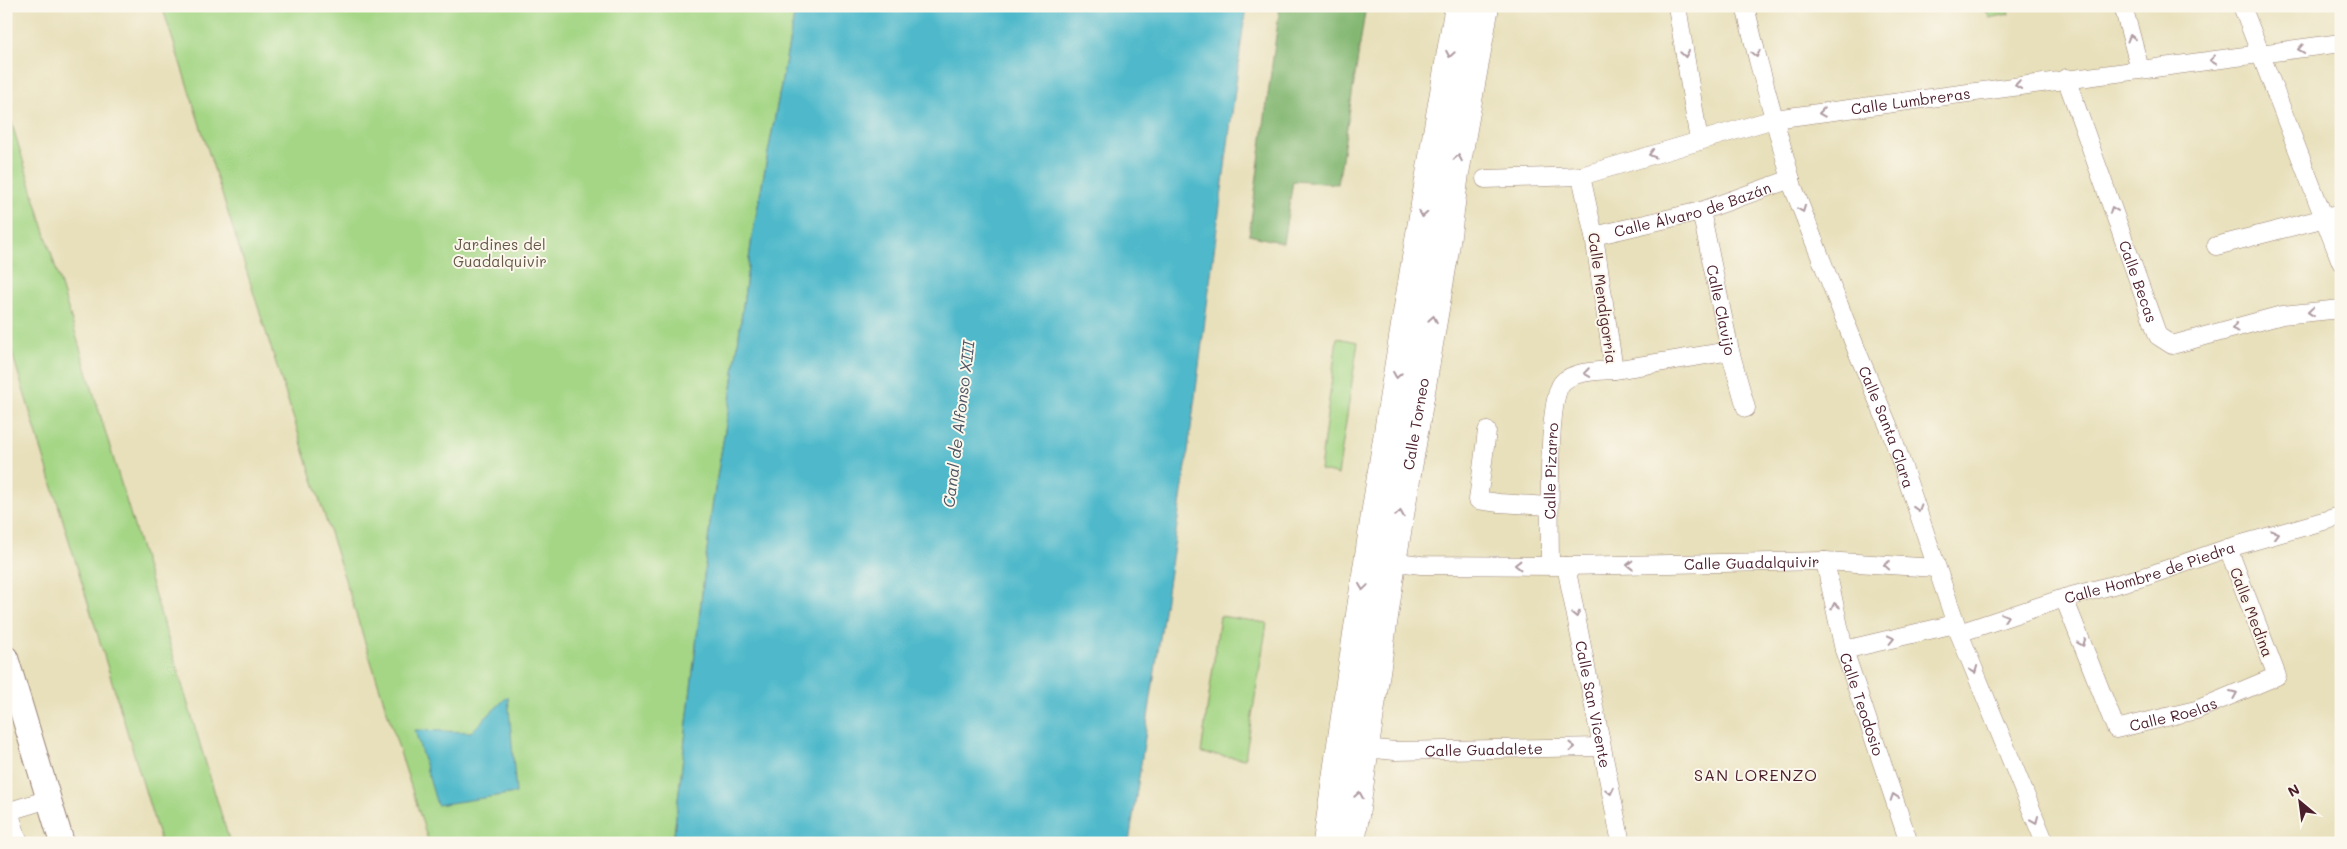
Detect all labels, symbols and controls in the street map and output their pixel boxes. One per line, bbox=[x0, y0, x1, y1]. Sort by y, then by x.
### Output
one-way arrow bbox=[2126, 33, 2137, 42]
one-way arrow bbox=[2297, 43, 2305, 53]
one-way arrow bbox=[1750, 49, 1761, 58]
one-way arrow bbox=[1446, 50, 1456, 59]
one-way arrow bbox=[1679, 50, 1689, 59]
one-way arrow bbox=[2208, 55, 2217, 65]
one-way arrow bbox=[2013, 79, 2021, 90]
street label: Calle Lumbreras bbox=[1850, 83, 1971, 119]
one-way arrow bbox=[1818, 107, 1826, 118]
one-way arrow bbox=[1648, 148, 1657, 159]
one-way arrow bbox=[1452, 154, 1462, 163]
street label: Calle Álvaro de Bazán bbox=[1612, 177, 1774, 241]
one-way arrow bbox=[1796, 205, 1806, 213]
one-way arrow bbox=[2109, 206, 2119, 215]
one-way arrow bbox=[1418, 210, 1428, 219]
street label: Calle Mendigorria bbox=[1584, 231, 1622, 365]
park label: Jardines del Guadalquivir bbox=[453, 234, 547, 271]
street label: Calle Becas bbox=[2115, 238, 2162, 325]
street label: Calle Clavijo bbox=[1702, 263, 1741, 357]
one-way arrow bbox=[2307, 306, 2315, 317]
one-way arrow bbox=[1428, 314, 1438, 323]
one-way arrow bbox=[2230, 322, 2239, 333]
water label: Canal de Alfonso XIII bbox=[937, 338, 979, 509]
street label: Calle Santa Clara bbox=[1854, 363, 1919, 491]
one-way arrow bbox=[1583, 368, 1591, 378]
one-way arrow bbox=[1392, 371, 1403, 379]
street label: Calle Torneo bbox=[1398, 376, 1433, 471]
street label: Calle Pizarro bbox=[1540, 422, 1562, 520]
one-way arrow bbox=[1912, 503, 1922, 511]
one-way arrow bbox=[1395, 509, 1405, 518]
one-way arrow bbox=[2270, 530, 2278, 540]
street label: Calle Hombre de Piedra bbox=[2062, 537, 2237, 608]
street label: Calle Guadalquivir bbox=[1684, 551, 1820, 574]
one-way arrow bbox=[1513, 560, 1521, 570]
one-way arrow bbox=[1626, 560, 1634, 570]
one-way arrow bbox=[1883, 560, 1891, 571]
street label: Calle Medina bbox=[2226, 564, 2278, 660]
one-way arrow bbox=[1359, 583, 1369, 591]
one-way arrow bbox=[1830, 601, 1841, 610]
one-way arrow bbox=[1570, 610, 1580, 619]
one-way arrow bbox=[2000, 613, 2008, 623]
one-way arrow bbox=[1887, 634, 1896, 645]
one-way arrow bbox=[2076, 638, 2086, 647]
street label: Calle San Vicente bbox=[1571, 639, 1616, 770]
street label: Calle Teodosio bbox=[1836, 650, 1889, 758]
one-way arrow bbox=[1967, 665, 1978, 674]
one-way arrow bbox=[2229, 690, 2238, 701]
street label: Calle Roelas bbox=[2127, 692, 2220, 735]
street label: Calle Guadalete bbox=[1425, 738, 1543, 760]
one-way arrow bbox=[1569, 742, 1577, 753]
district label: SAN LORENZO bbox=[1694, 764, 1818, 785]
north arrow bbox=[2274, 776, 2324, 826]
text: N bbox=[2284, 779, 2303, 801]
one-way arrow bbox=[1604, 786, 1615, 795]
one-way arrow bbox=[1353, 790, 1364, 798]
one-way arrow bbox=[1889, 793, 1899, 801]
one-way arrow bbox=[2029, 815, 2040, 824]

